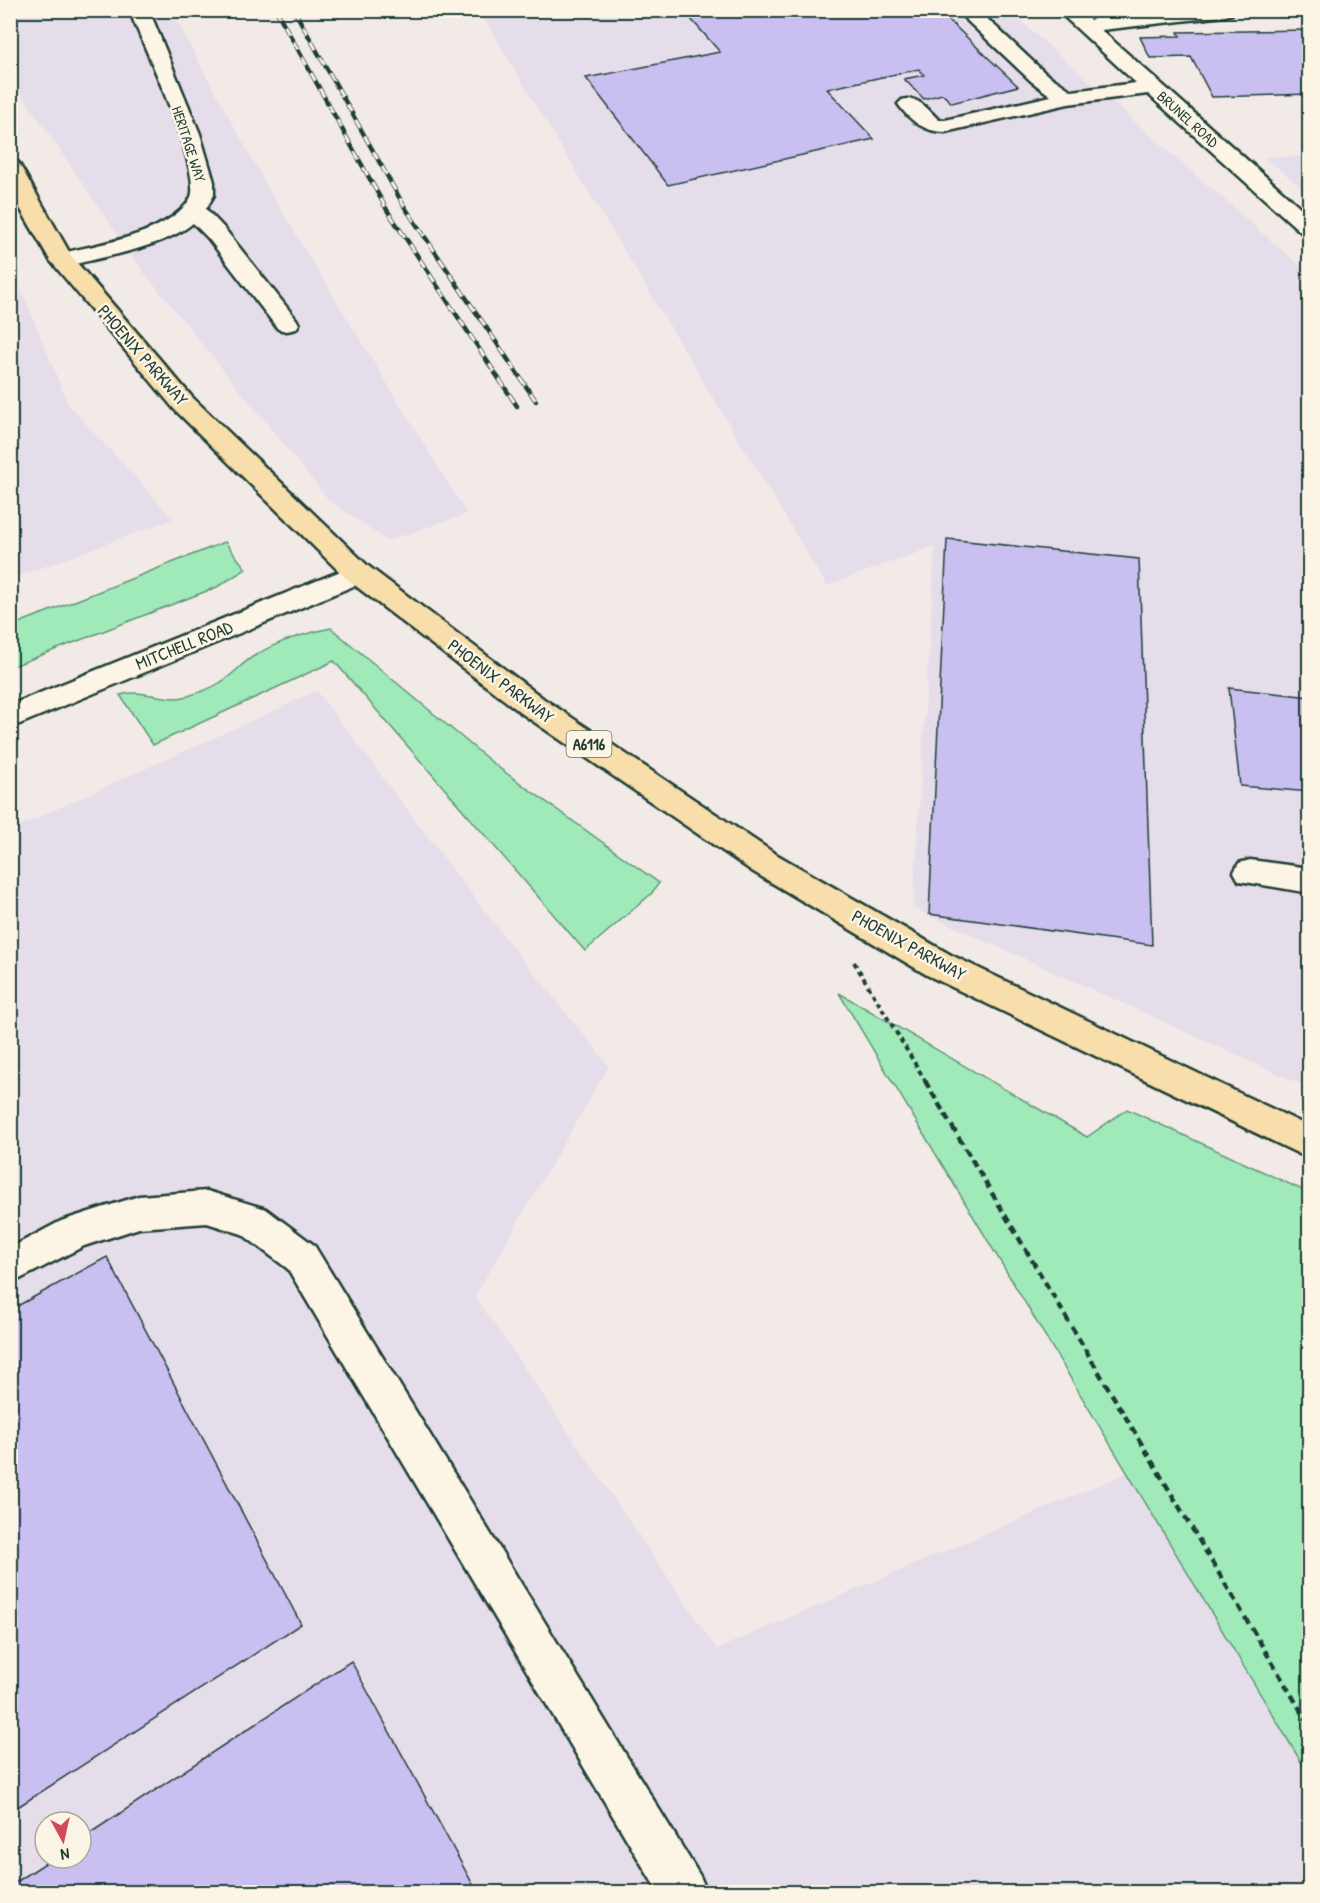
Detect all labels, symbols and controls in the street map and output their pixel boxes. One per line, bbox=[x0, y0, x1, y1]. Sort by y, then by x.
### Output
street label: BRUNEL ROAD bbox=[1153, 86, 1224, 153]
street label: HERITAGE WAY bbox=[167, 103, 211, 185]
street label: PHOENIX PARKWAY bbox=[92, 299, 194, 411]
street label: MITCHELL ROAD bbox=[132, 614, 237, 676]
street label: PHOENIX PARKWAY bbox=[443, 633, 559, 729]
road number: A6116 bbox=[566, 731, 612, 757]
street label: PHOENIX PARKWAY bbox=[848, 903, 970, 987]
north arrow bbox=[33, 1810, 93, 1870]
text: N bbox=[59, 1843, 71, 1866]

